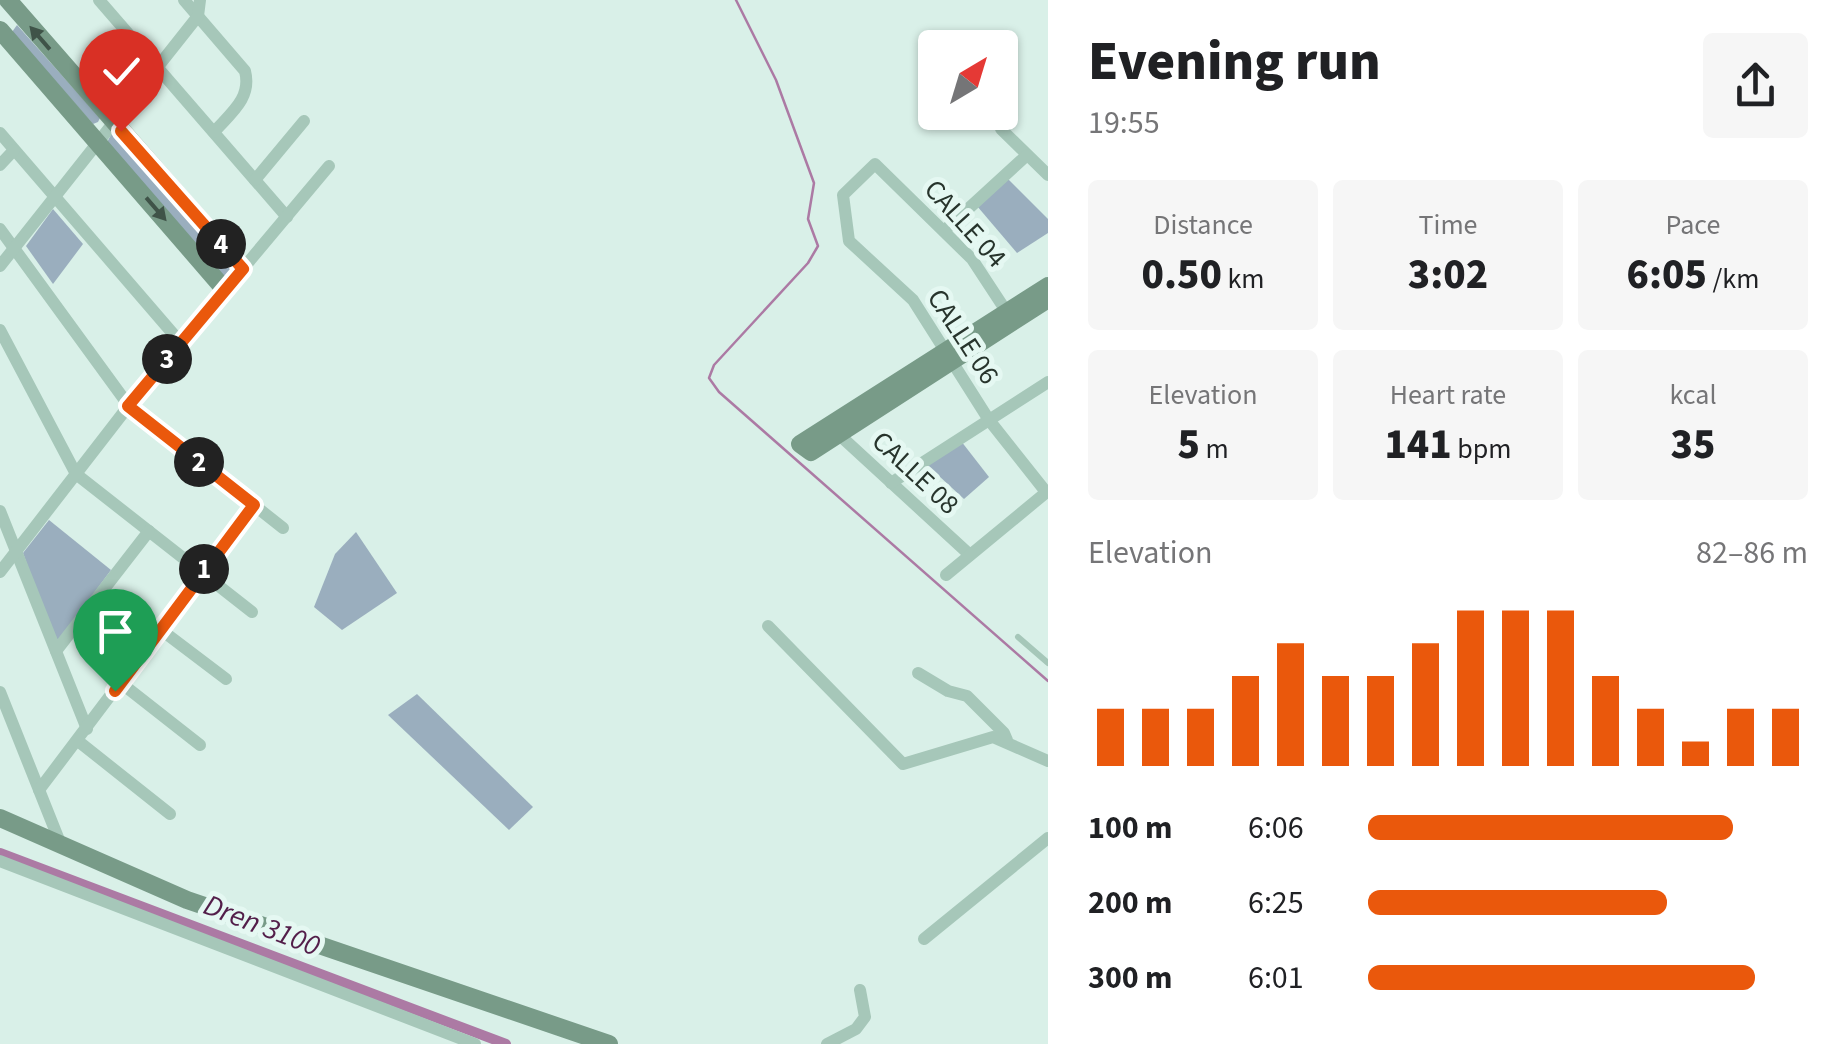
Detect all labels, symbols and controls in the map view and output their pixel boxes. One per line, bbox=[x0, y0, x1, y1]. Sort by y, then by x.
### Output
text: Evening run bbox=[1088, 23, 1381, 101]
one-way arrow bbox=[30, 25, 52, 50]
pin bbox=[79, 29, 164, 132]
north arrow bbox=[918, 30, 1018, 130]
map controls bbox=[918, 30, 1018, 130]
button: share bbox=[1703, 33, 1808, 138]
icon: check bbox=[94, 44, 149, 99]
text: 19:55 bbox=[1088, 100, 1160, 146]
street label: CALLE 04 bbox=[915, 171, 1016, 277]
one-way arrow bbox=[145, 197, 166, 222]
text: Distance bbox=[1153, 205, 1253, 245]
text: Time bbox=[1419, 205, 1478, 245]
text: Pace bbox=[1666, 205, 1720, 245]
pin: 4 bbox=[196, 219, 246, 269]
text: 4 bbox=[214, 224, 228, 264]
text: 0.50 bbox=[1142, 245, 1222, 305]
text: 3:02 bbox=[1408, 245, 1488, 305]
text: 6:05 bbox=[1627, 245, 1707, 305]
text: km bbox=[1222, 259, 1265, 299]
text: /km bbox=[1707, 259, 1759, 299]
street label: CALLE 06 bbox=[917, 281, 1009, 392]
pin: 3 bbox=[142, 334, 192, 384]
text: 3 bbox=[160, 339, 174, 379]
text: Elevation bbox=[1148, 375, 1258, 415]
text: Heart rate bbox=[1390, 375, 1506, 415]
text: kcal bbox=[1669, 375, 1717, 415]
text: 5 bbox=[1177, 415, 1200, 475]
text: 141 bbox=[1384, 415, 1452, 475]
text: 35 bbox=[1671, 415, 1715, 475]
street label: CALLE 08 bbox=[863, 422, 968, 524]
text: m bbox=[1200, 429, 1229, 469]
text: bpm bbox=[1452, 429, 1512, 469]
pin: 2 bbox=[174, 437, 224, 487]
text: 2 bbox=[192, 442, 206, 482]
text: Elevation bbox=[1088, 530, 1213, 576]
text: 82–86 m bbox=[1696, 530, 1808, 576]
pin: 1 bbox=[179, 544, 229, 594]
text: 1 bbox=[197, 549, 211, 589]
pin bbox=[73, 589, 158, 692]
icon: arrive bbox=[88, 604, 143, 659]
text: 100 m bbox=[1088, 805, 1173, 851]
text: 6:06 bbox=[1248, 805, 1304, 851]
text: 200 m bbox=[1088, 880, 1173, 926]
text: 6:25 bbox=[1248, 880, 1304, 926]
water label: Dren 3100 bbox=[197, 884, 326, 967]
text: 300 m bbox=[1088, 955, 1173, 1001]
text: 6:01 bbox=[1248, 955, 1304, 1001]

